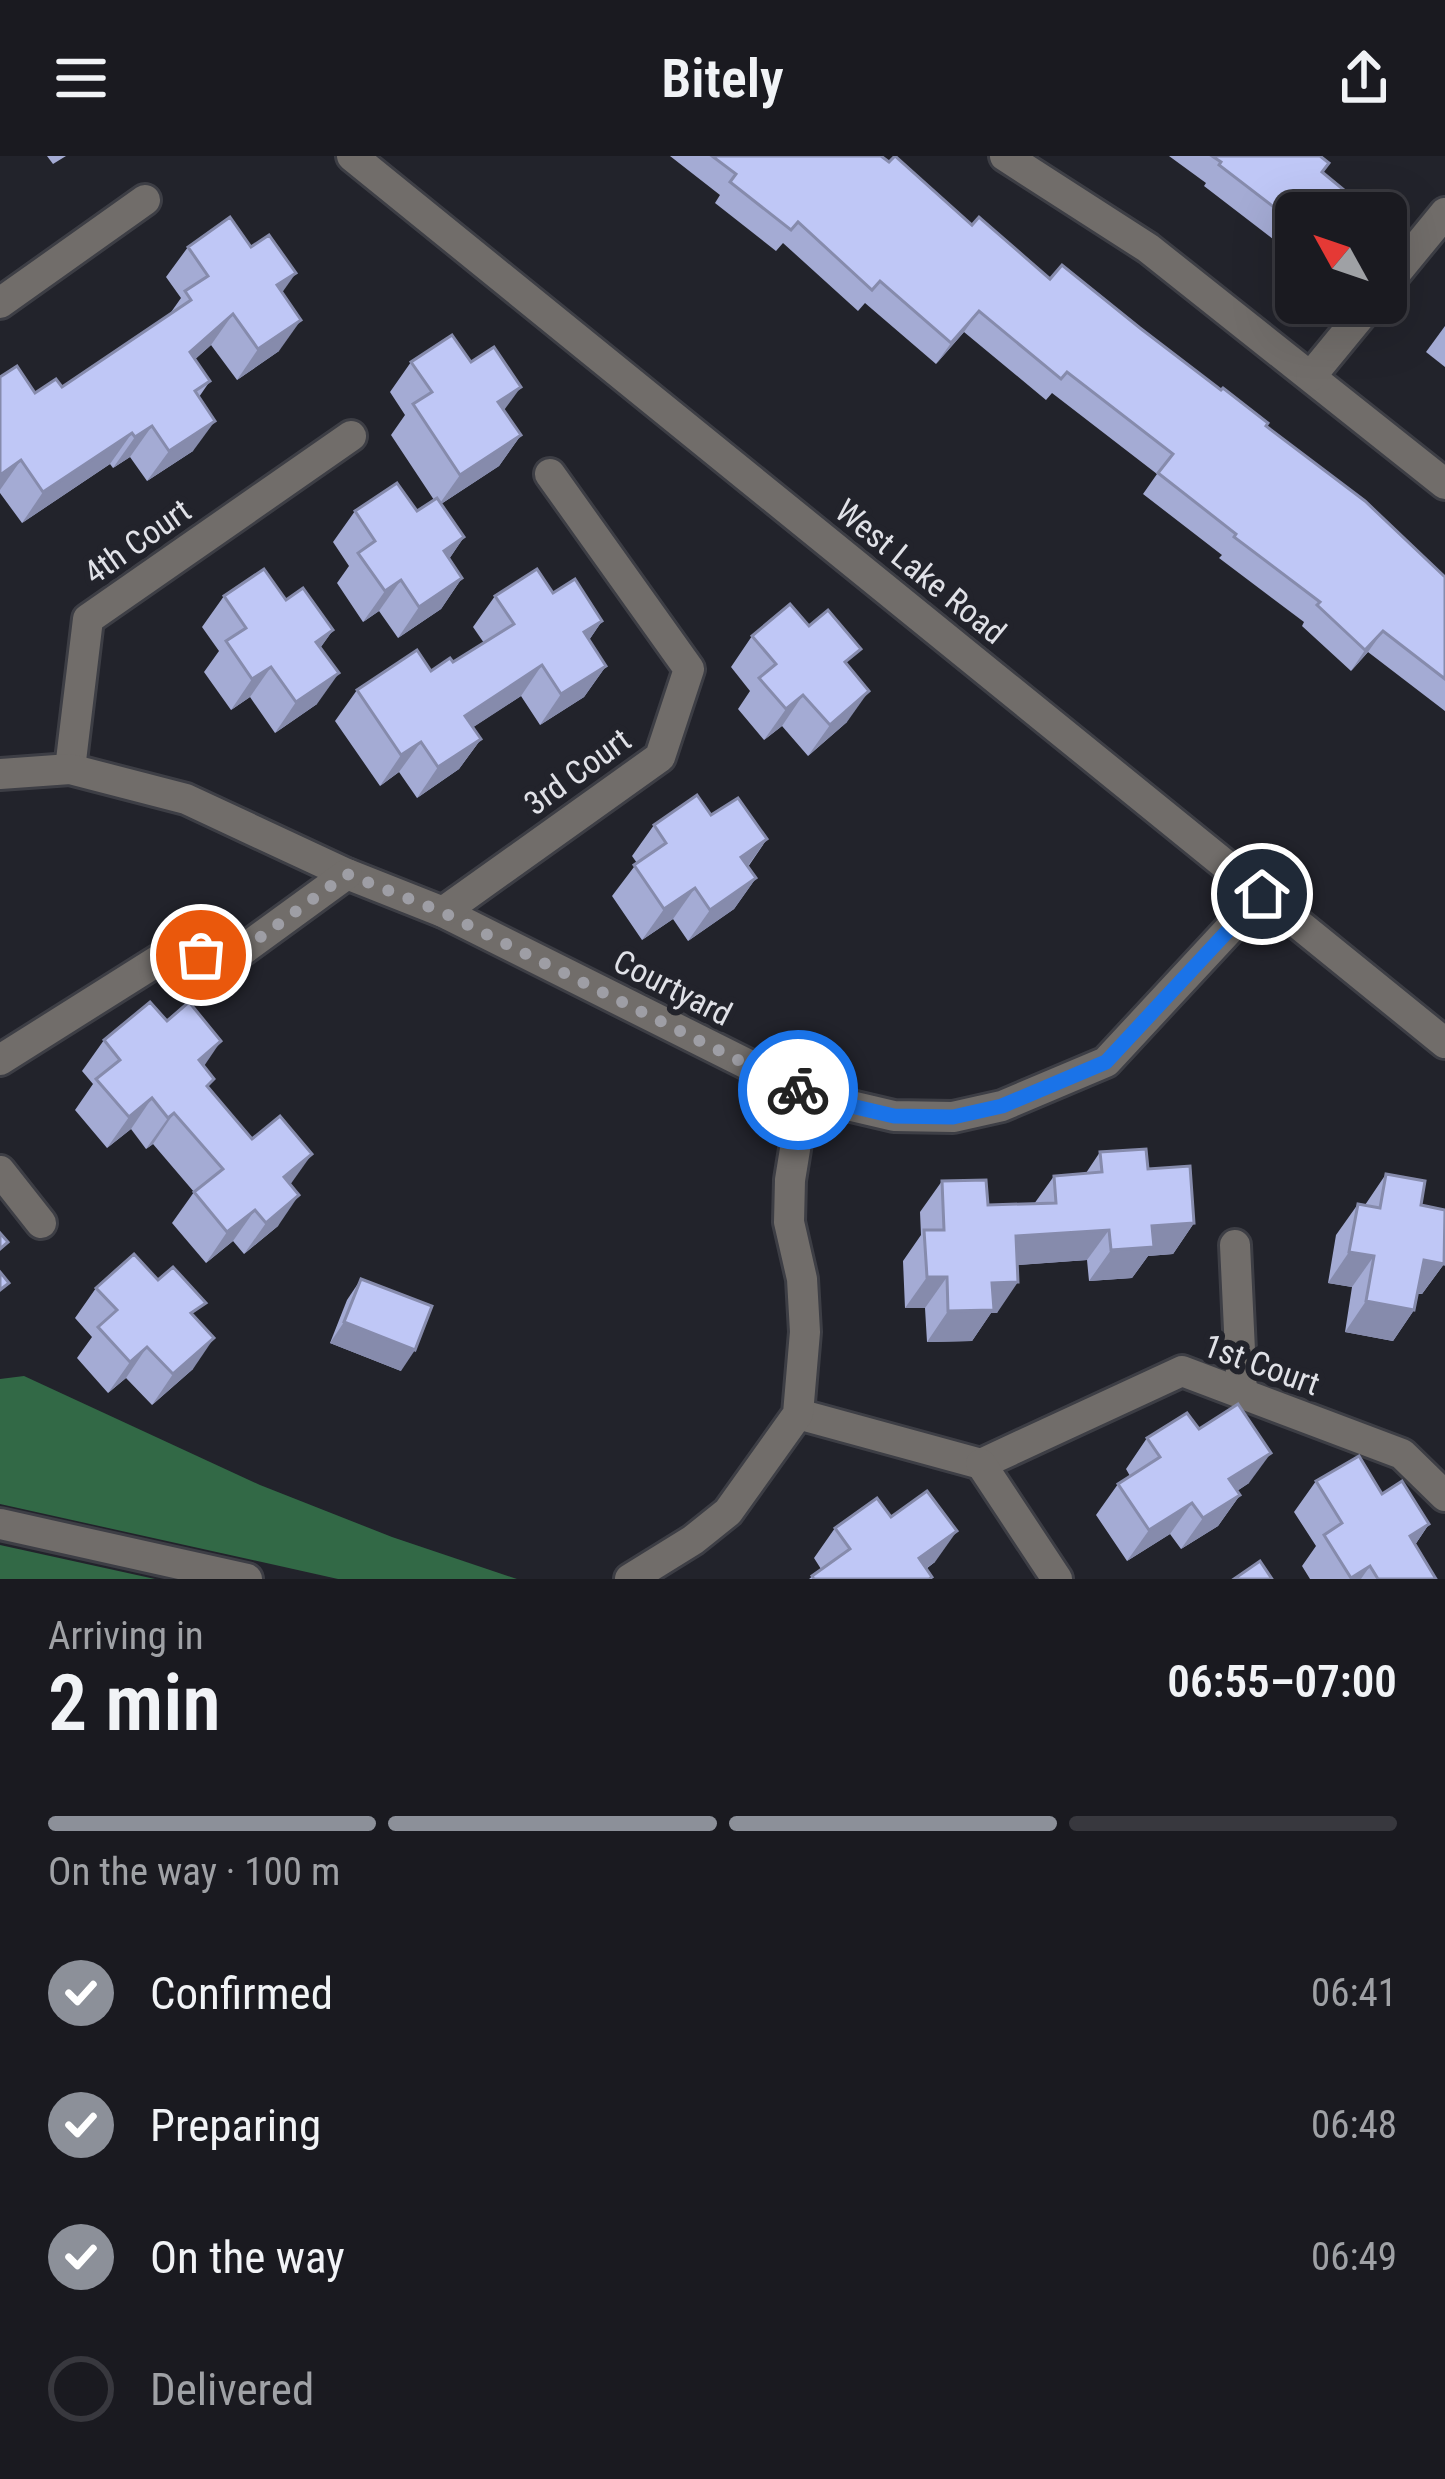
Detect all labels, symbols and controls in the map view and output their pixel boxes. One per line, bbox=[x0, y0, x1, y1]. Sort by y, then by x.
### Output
icon: menu bbox=[48, 45, 114, 111]
icon: share bbox=[1331, 45, 1397, 111]
text: Bitely bbox=[661, 47, 784, 110]
north arrow bbox=[1275, 192, 1407, 324]
map controls bbox=[1275, 192, 1407, 324]
street label: 4th Court bbox=[76, 491, 198, 592]
street label: West Lake Road bbox=[828, 491, 1014, 652]
street label: 3rd Court bbox=[517, 720, 638, 823]
pin bbox=[1211, 843, 1313, 945]
icon: home bbox=[1229, 861, 1295, 927]
pin bbox=[150, 904, 252, 1006]
icon: bag bbox=[168, 922, 234, 988]
street label: Courtyard bbox=[607, 941, 738, 1034]
courier bbox=[738, 1030, 858, 1150]
icon: bike bbox=[765, 1057, 831, 1123]
street label: 1st Court bbox=[1199, 1326, 1325, 1403]
text: Arriving in bbox=[48, 1613, 204, 1659]
text: 06:55–07:00 bbox=[1167, 1655, 1397, 1708]
text: 2 min bbox=[48, 1658, 221, 1749]
text: On the way · 100 m bbox=[48, 1849, 340, 1895]
icon: check bbox=[48, 1960, 114, 2026]
text: Confirmed bbox=[150, 1967, 333, 2020]
text: 06:41 bbox=[1311, 1970, 1397, 2016]
icon: check bbox=[48, 2092, 114, 2158]
text: Preparing bbox=[150, 2099, 321, 2152]
text: 06:48 bbox=[1311, 2102, 1397, 2148]
icon: check bbox=[48, 2224, 114, 2290]
text: On the way bbox=[150, 2231, 345, 2284]
text: 06:49 bbox=[1311, 2234, 1397, 2280]
text: Delivered bbox=[150, 2363, 314, 2416]

